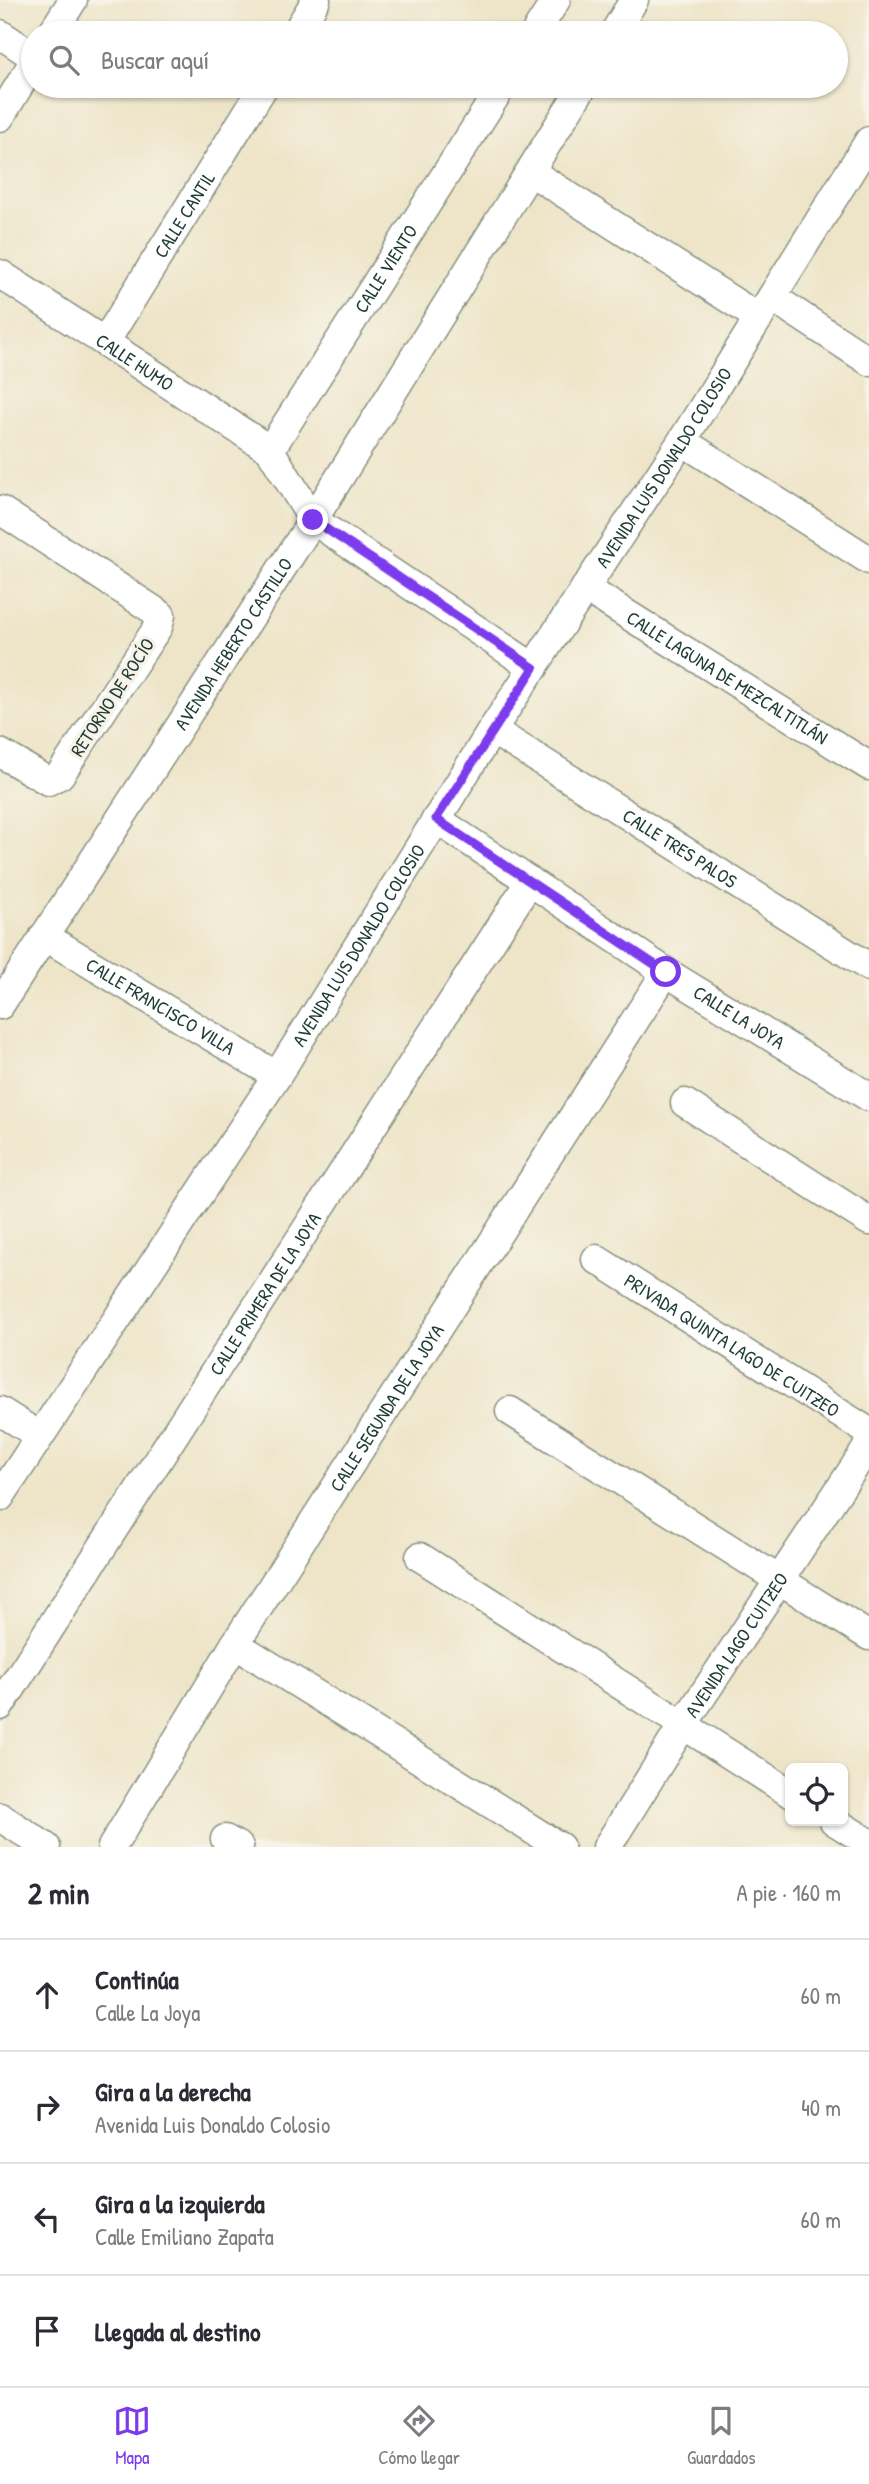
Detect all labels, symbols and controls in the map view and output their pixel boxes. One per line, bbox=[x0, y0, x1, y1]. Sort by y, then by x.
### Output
search box bbox=[21, 21, 848, 98]
icon: search bbox=[45, 41, 83, 79]
text: Buscar aquí bbox=[101, 42, 209, 77]
street label: CALLE CANTIL bbox=[148, 167, 221, 263]
street label: CALLE VIENTO bbox=[348, 220, 423, 318]
street label: CALLE HUMO bbox=[91, 327, 179, 397]
street label: AVENIDA LUIS DONALDO COLOSIO bbox=[589, 362, 738, 572]
route end bbox=[297, 504, 328, 535]
street label: AVENIDA HEBERTO CASTILLO bbox=[168, 553, 298, 735]
street label: CALLE LAGUNA DE MEZCALTITLÁN bbox=[622, 604, 833, 750]
street label: RETORNO DE ROCÍO bbox=[64, 633, 160, 761]
street label: CALLE TRES PALOS bbox=[618, 802, 742, 894]
street label: AVENIDA LUIS DONALDO COLOSIO bbox=[286, 839, 431, 1051]
street label: CALLE FRANCISCO VILLA bbox=[81, 951, 240, 1061]
route start bbox=[650, 956, 681, 987]
street label: CALLE LA JOYA bbox=[688, 979, 790, 1055]
street label: CALLE PRIMERA DE LA JOYA bbox=[203, 1207, 327, 1380]
street label: PRIVADA QUINTA LAGO DE CUITZEO bbox=[619, 1267, 845, 1423]
street label: CALLE SEGUNDA DE LA JOYA bbox=[323, 1319, 450, 1496]
street label: AVENIDA LAGO CUITZEO bbox=[679, 1567, 794, 1722]
map controls bbox=[785, 1763, 848, 1826]
button: locate bbox=[785, 1763, 848, 1826]
text: 2 min bbox=[28, 1873, 90, 1913]
text: A pie · 160 m bbox=[736, 1877, 841, 1908]
text: Continúa bbox=[95, 1962, 179, 1997]
icon: ahead bbox=[28, 1976, 66, 2014]
text: 60 m bbox=[801, 1980, 841, 2011]
text: Calle La Joya bbox=[95, 1997, 200, 2028]
text: Gira a la derecha bbox=[95, 2074, 251, 2109]
icon: right bbox=[28, 2088, 66, 2126]
text: 40 m bbox=[801, 2092, 841, 2123]
text: Avenida Luis Donaldo Colosio bbox=[95, 2109, 330, 2140]
text: Gira a la izquierda bbox=[95, 2186, 265, 2221]
icon: left bbox=[28, 2200, 66, 2238]
text: 60 m bbox=[801, 2204, 841, 2235]
text: Calle Emiliano Zapata bbox=[95, 2221, 274, 2252]
icon: arrive bbox=[28, 2312, 66, 2350]
text: Llegada al destino bbox=[95, 2314, 261, 2349]
tab: Mapa bbox=[113, 2402, 151, 2470]
tab: Cómo llegar bbox=[378, 2402, 460, 2470]
tab: Guardados bbox=[687, 2402, 756, 2470]

